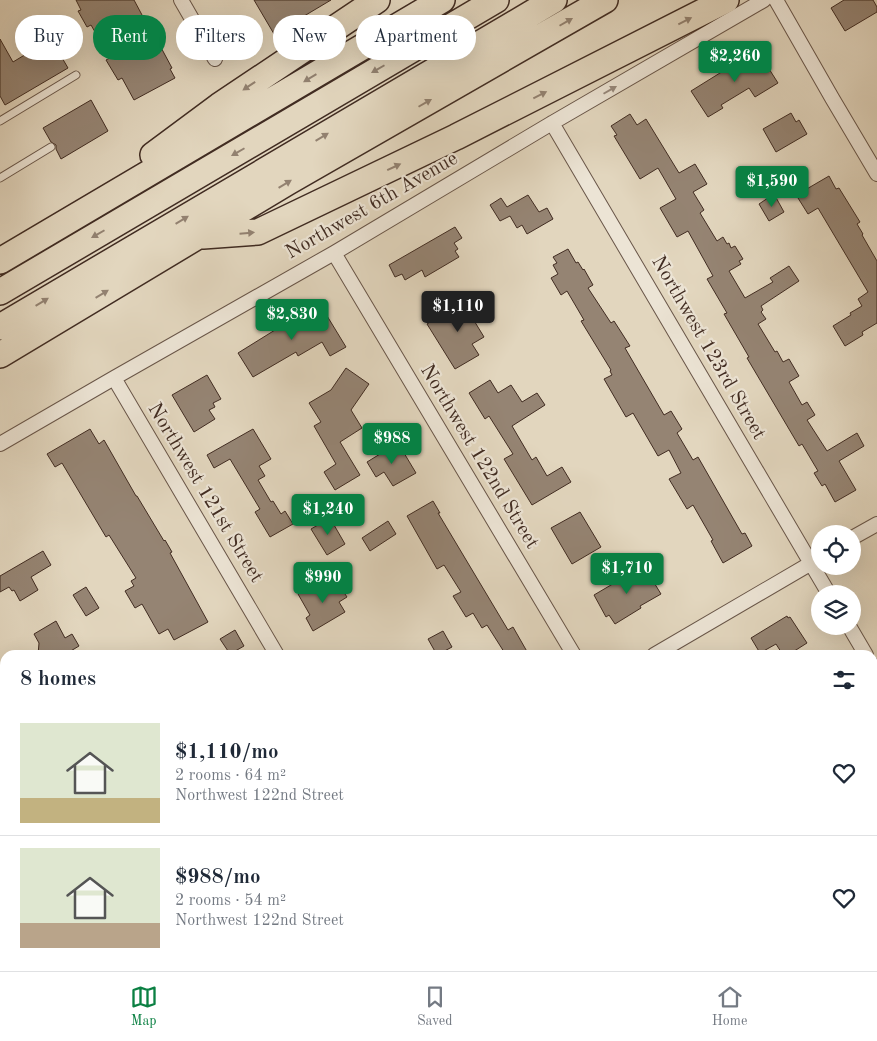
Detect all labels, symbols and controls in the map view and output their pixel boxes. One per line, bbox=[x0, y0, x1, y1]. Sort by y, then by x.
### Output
chip: Buy bbox=[15, 15, 83, 60]
chip: Rent bbox=[93, 15, 166, 60]
chip: Filters bbox=[176, 15, 263, 60]
chip: New bbox=[273, 15, 346, 60]
chip: Apartment bbox=[356, 15, 476, 60]
one-way arrow bbox=[678, 17, 692, 25]
one-way arrow bbox=[560, 18, 573, 27]
pin: $2,260 bbox=[694, 41, 776, 83]
text: $2,260 bbox=[710, 49, 760, 65]
one-way arrow bbox=[372, 65, 385, 74]
one-way arrow bbox=[303, 74, 316, 83]
one-way arrow bbox=[242, 81, 256, 91]
one-way arrow bbox=[603, 85, 616, 94]
one-way arrow bbox=[533, 91, 547, 99]
one-way arrow bbox=[419, 99, 432, 108]
one-way arrow bbox=[315, 132, 328, 141]
one-way arrow bbox=[232, 147, 245, 156]
street label: Northwest 6th Avenue bbox=[283, 149, 461, 263]
one-way arrow bbox=[387, 162, 401, 170]
pin: $1,590 bbox=[731, 166, 813, 208]
text: $1,590 bbox=[747, 174, 797, 190]
one-way arrow bbox=[278, 180, 291, 189]
one-way arrow bbox=[175, 215, 188, 224]
one-way arrow bbox=[239, 228, 255, 236]
one-way arrow bbox=[92, 229, 105, 238]
street label: Northwest 123rd Street bbox=[647, 253, 769, 443]
one-way arrow bbox=[95, 290, 108, 299]
pin: $1,110 bbox=[417, 290, 499, 333]
one-way arrow bbox=[35, 298, 49, 307]
pin: $2,830 bbox=[251, 298, 333, 341]
text: $1,110 bbox=[433, 299, 483, 315]
text: $2,830 bbox=[267, 307, 317, 323]
street label: Northwest 122nd Street bbox=[416, 361, 542, 553]
street label: Northwest 121st Street bbox=[144, 400, 266, 586]
pin: $988 bbox=[362, 422, 422, 465]
text: $988 bbox=[373, 431, 411, 447]
pin: $1,240 bbox=[287, 494, 369, 536]
text: $1,240 bbox=[303, 502, 353, 518]
map controls bbox=[811, 525, 861, 635]
button: locate bbox=[811, 525, 861, 575]
pin: $1,710 bbox=[586, 552, 668, 595]
text: $1,710 bbox=[602, 561, 652, 577]
pin: $990 bbox=[293, 562, 353, 604]
text: $990 bbox=[304, 570, 342, 586]
button: layers bbox=[811, 585, 861, 635]
icon: filters bbox=[830, 666, 858, 694]
text: 8 homes bbox=[20, 669, 96, 690]
text: $1,110/mo bbox=[175, 742, 279, 763]
icon: home bbox=[60, 743, 120, 803]
icon: heart bbox=[830, 759, 858, 787]
text: 2 rooms · 64 m² bbox=[175, 768, 286, 784]
text: Northwest 122nd Street bbox=[175, 788, 344, 804]
text: $988/mo bbox=[175, 867, 261, 888]
icon: home bbox=[60, 868, 120, 928]
icon: heart bbox=[830, 884, 858, 912]
text: 2 rooms · 54 m² bbox=[175, 893, 286, 909]
text: Northwest 122nd Street bbox=[175, 913, 344, 929]
tab: Map bbox=[130, 983, 158, 1030]
tab: Saved bbox=[417, 983, 453, 1030]
tab: Home bbox=[712, 983, 747, 1030]

